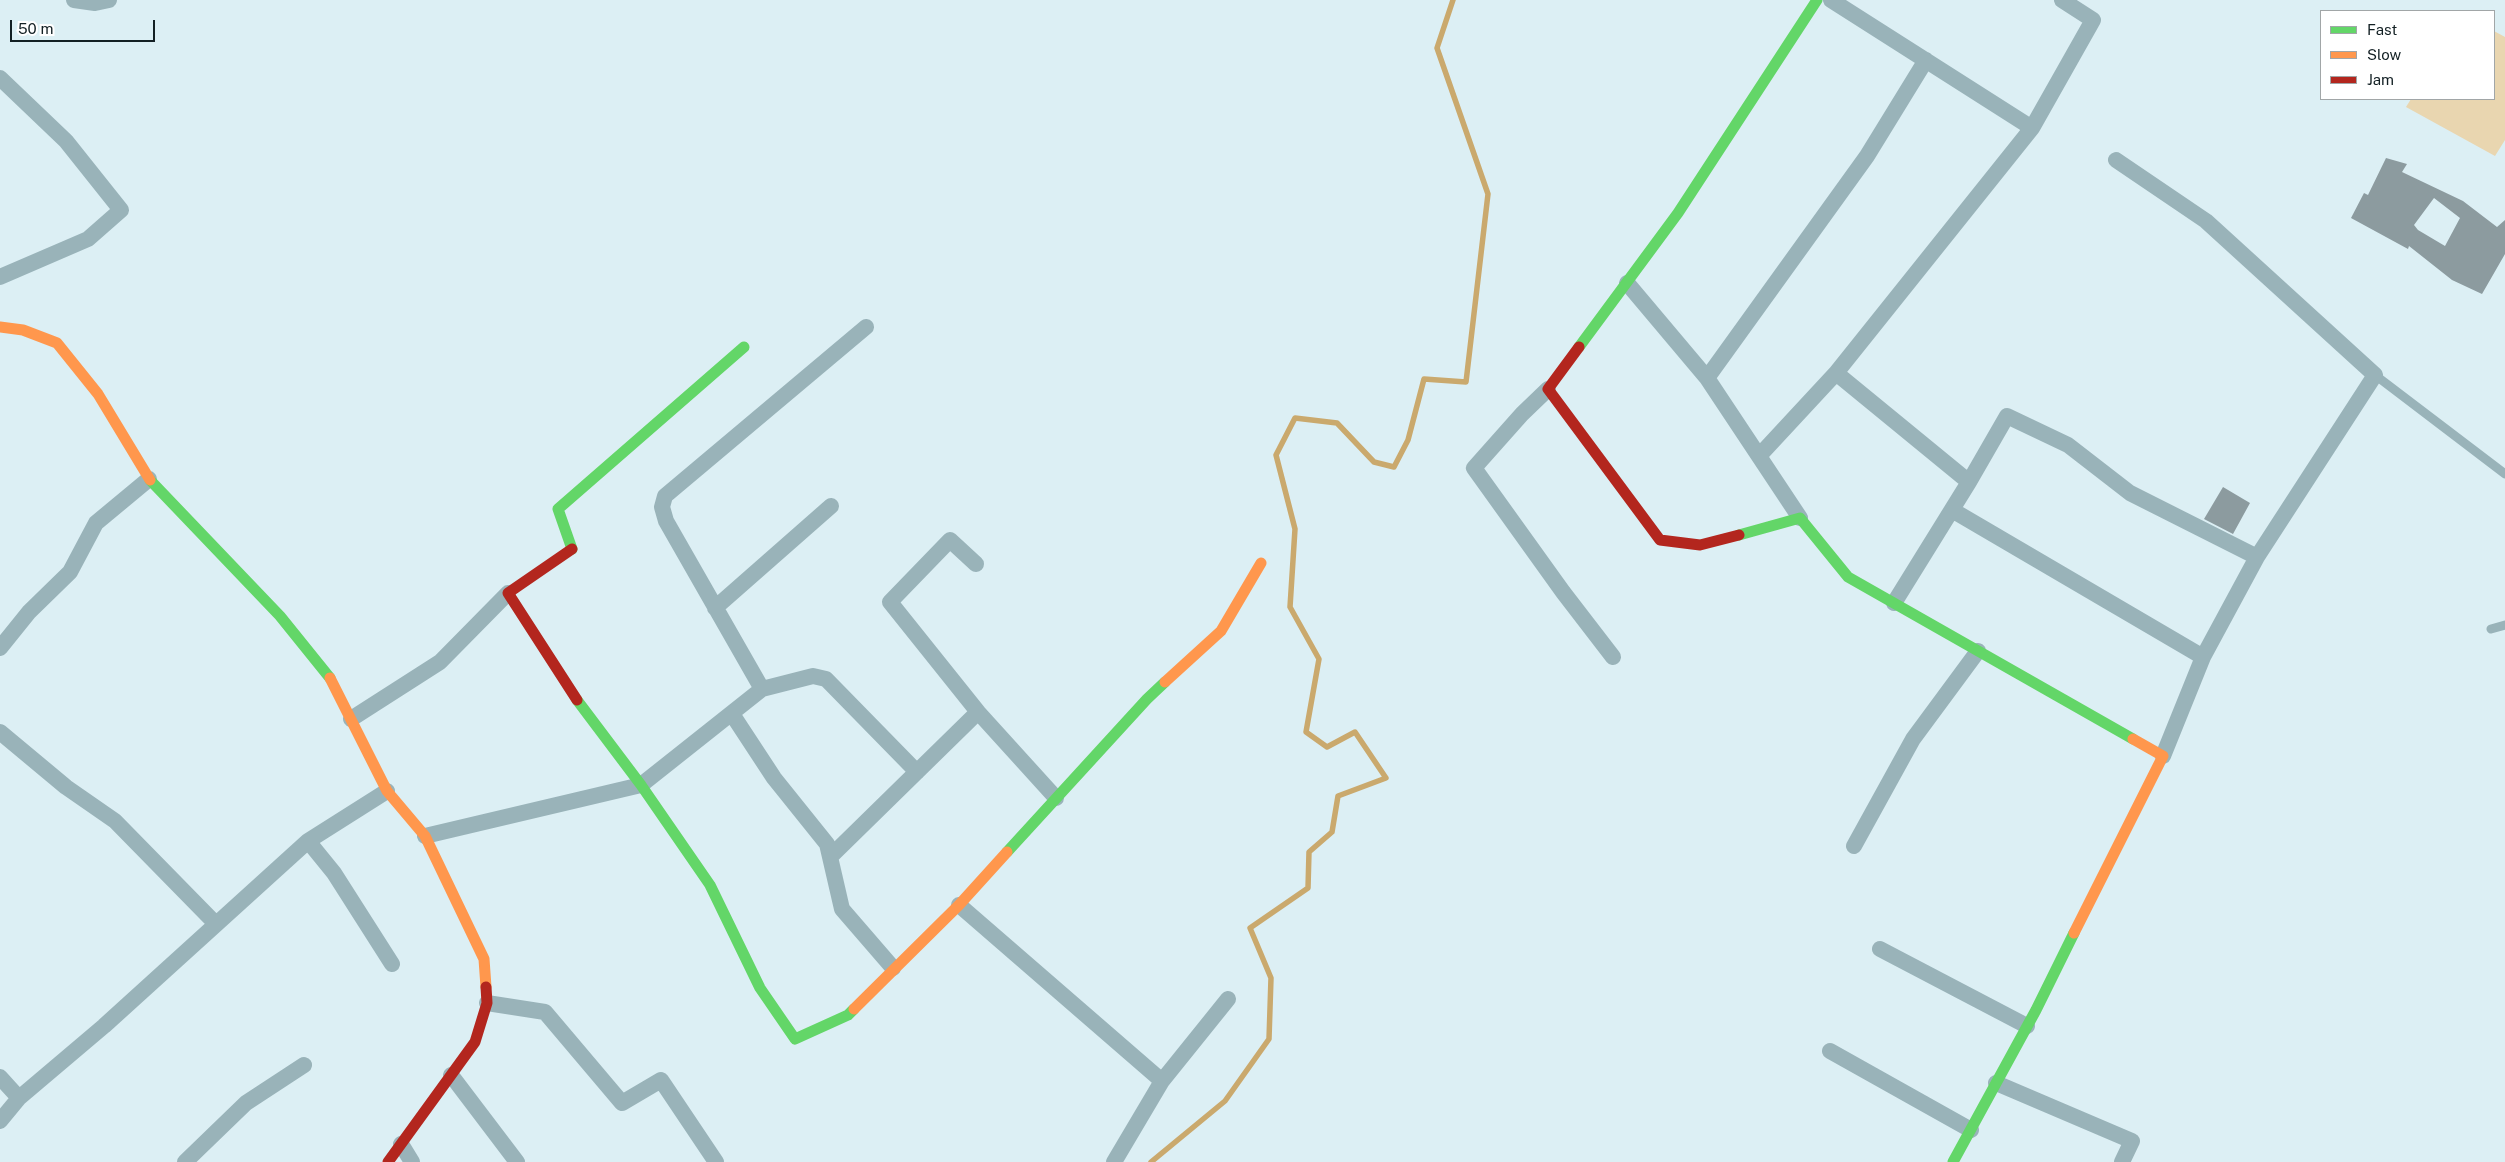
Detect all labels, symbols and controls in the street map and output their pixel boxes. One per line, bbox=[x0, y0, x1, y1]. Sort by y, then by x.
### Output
scale bar bbox=[12, 10, 158, 42]
legend bbox=[2320, 10, 2495, 100]
text: 50 m bbox=[18, 20, 53, 37]
text: Fast bbox=[2367, 21, 2397, 38]
text: Slow bbox=[2367, 46, 2401, 63]
text: Jam bbox=[2367, 71, 2394, 88]

